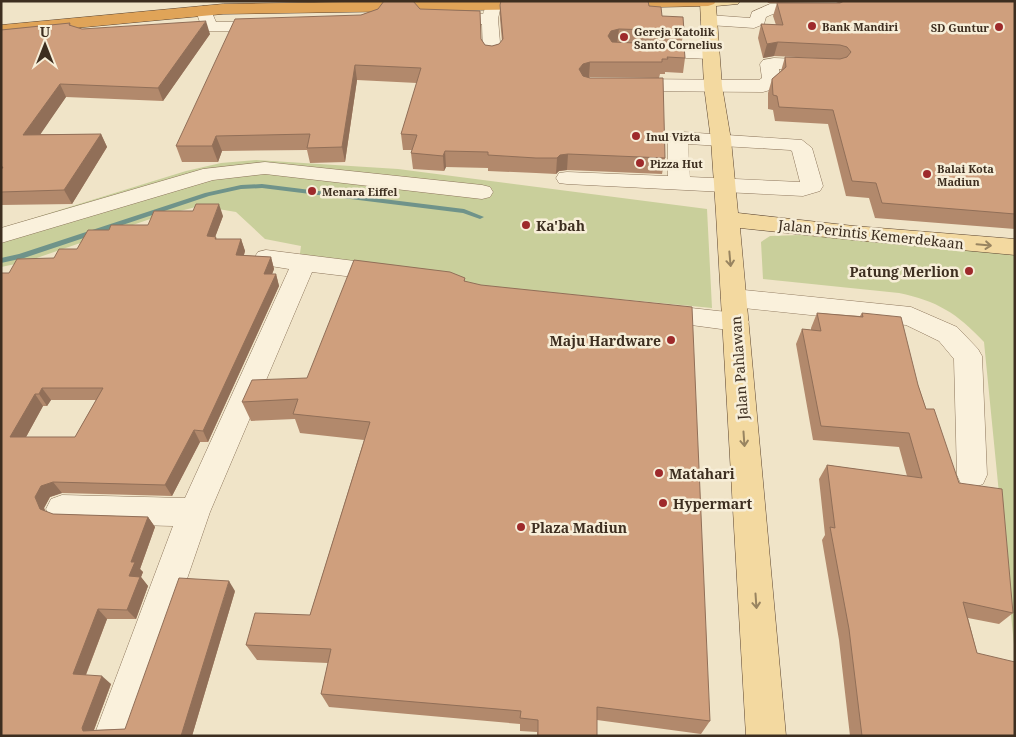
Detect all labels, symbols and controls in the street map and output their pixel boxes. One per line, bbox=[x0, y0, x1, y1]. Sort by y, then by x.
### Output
place label: Bank Mandiri bbox=[822, 19, 898, 34]
north arrow bbox=[20, 20, 70, 70]
marker: Bank Mandiri bbox=[806, 20, 818, 32]
place label: SD Guntur bbox=[931, 20, 989, 35]
marker: SD Guntur bbox=[993, 21, 1005, 33]
text: U bbox=[40, 22, 51, 41]
place label: Gereja Katolik Santo Cornelius bbox=[634, 24, 722, 52]
marker: Gereja Katolik Santo Cornelius bbox=[618, 31, 630, 43]
place label: Inul Vizta bbox=[646, 129, 701, 144]
marker: Inul Vizta bbox=[630, 130, 642, 142]
place label: Pizza Hut bbox=[650, 156, 703, 171]
marker: Pizza Hut bbox=[634, 157, 646, 169]
place label: Balai Kota Madiun bbox=[937, 161, 994, 189]
marker: Balai Kota Madiun bbox=[921, 168, 933, 180]
place label: Menara Eiffel bbox=[322, 184, 397, 199]
marker: Menara Eiffel bbox=[306, 185, 318, 197]
street label: Jalan Perintis Kemerdekaan bbox=[776, 215, 965, 253]
place label: Ka'bah bbox=[536, 216, 585, 235]
marker: Ka'bah bbox=[520, 219, 532, 231]
one-way arrow bbox=[976, 240, 992, 250]
one-way arrow bbox=[726, 251, 735, 267]
place label: Patung Merlion bbox=[849, 262, 959, 281]
marker: Patung Merlion bbox=[963, 265, 975, 277]
street label: Jalan Pahlawan bbox=[726, 315, 752, 422]
place label: Maju Hardware bbox=[549, 331, 661, 350]
marker: Maju Hardware bbox=[665, 334, 677, 346]
one-way arrow bbox=[740, 430, 749, 446]
place label: Matahari bbox=[669, 464, 735, 483]
marker: Matahari bbox=[653, 467, 665, 479]
place label: Hypermart bbox=[673, 494, 752, 513]
marker: Hypermart bbox=[657, 497, 669, 509]
place label: Plaza Madiun bbox=[531, 518, 627, 537]
marker: Plaza Madiun bbox=[515, 521, 527, 533]
one-way arrow bbox=[751, 593, 761, 609]

